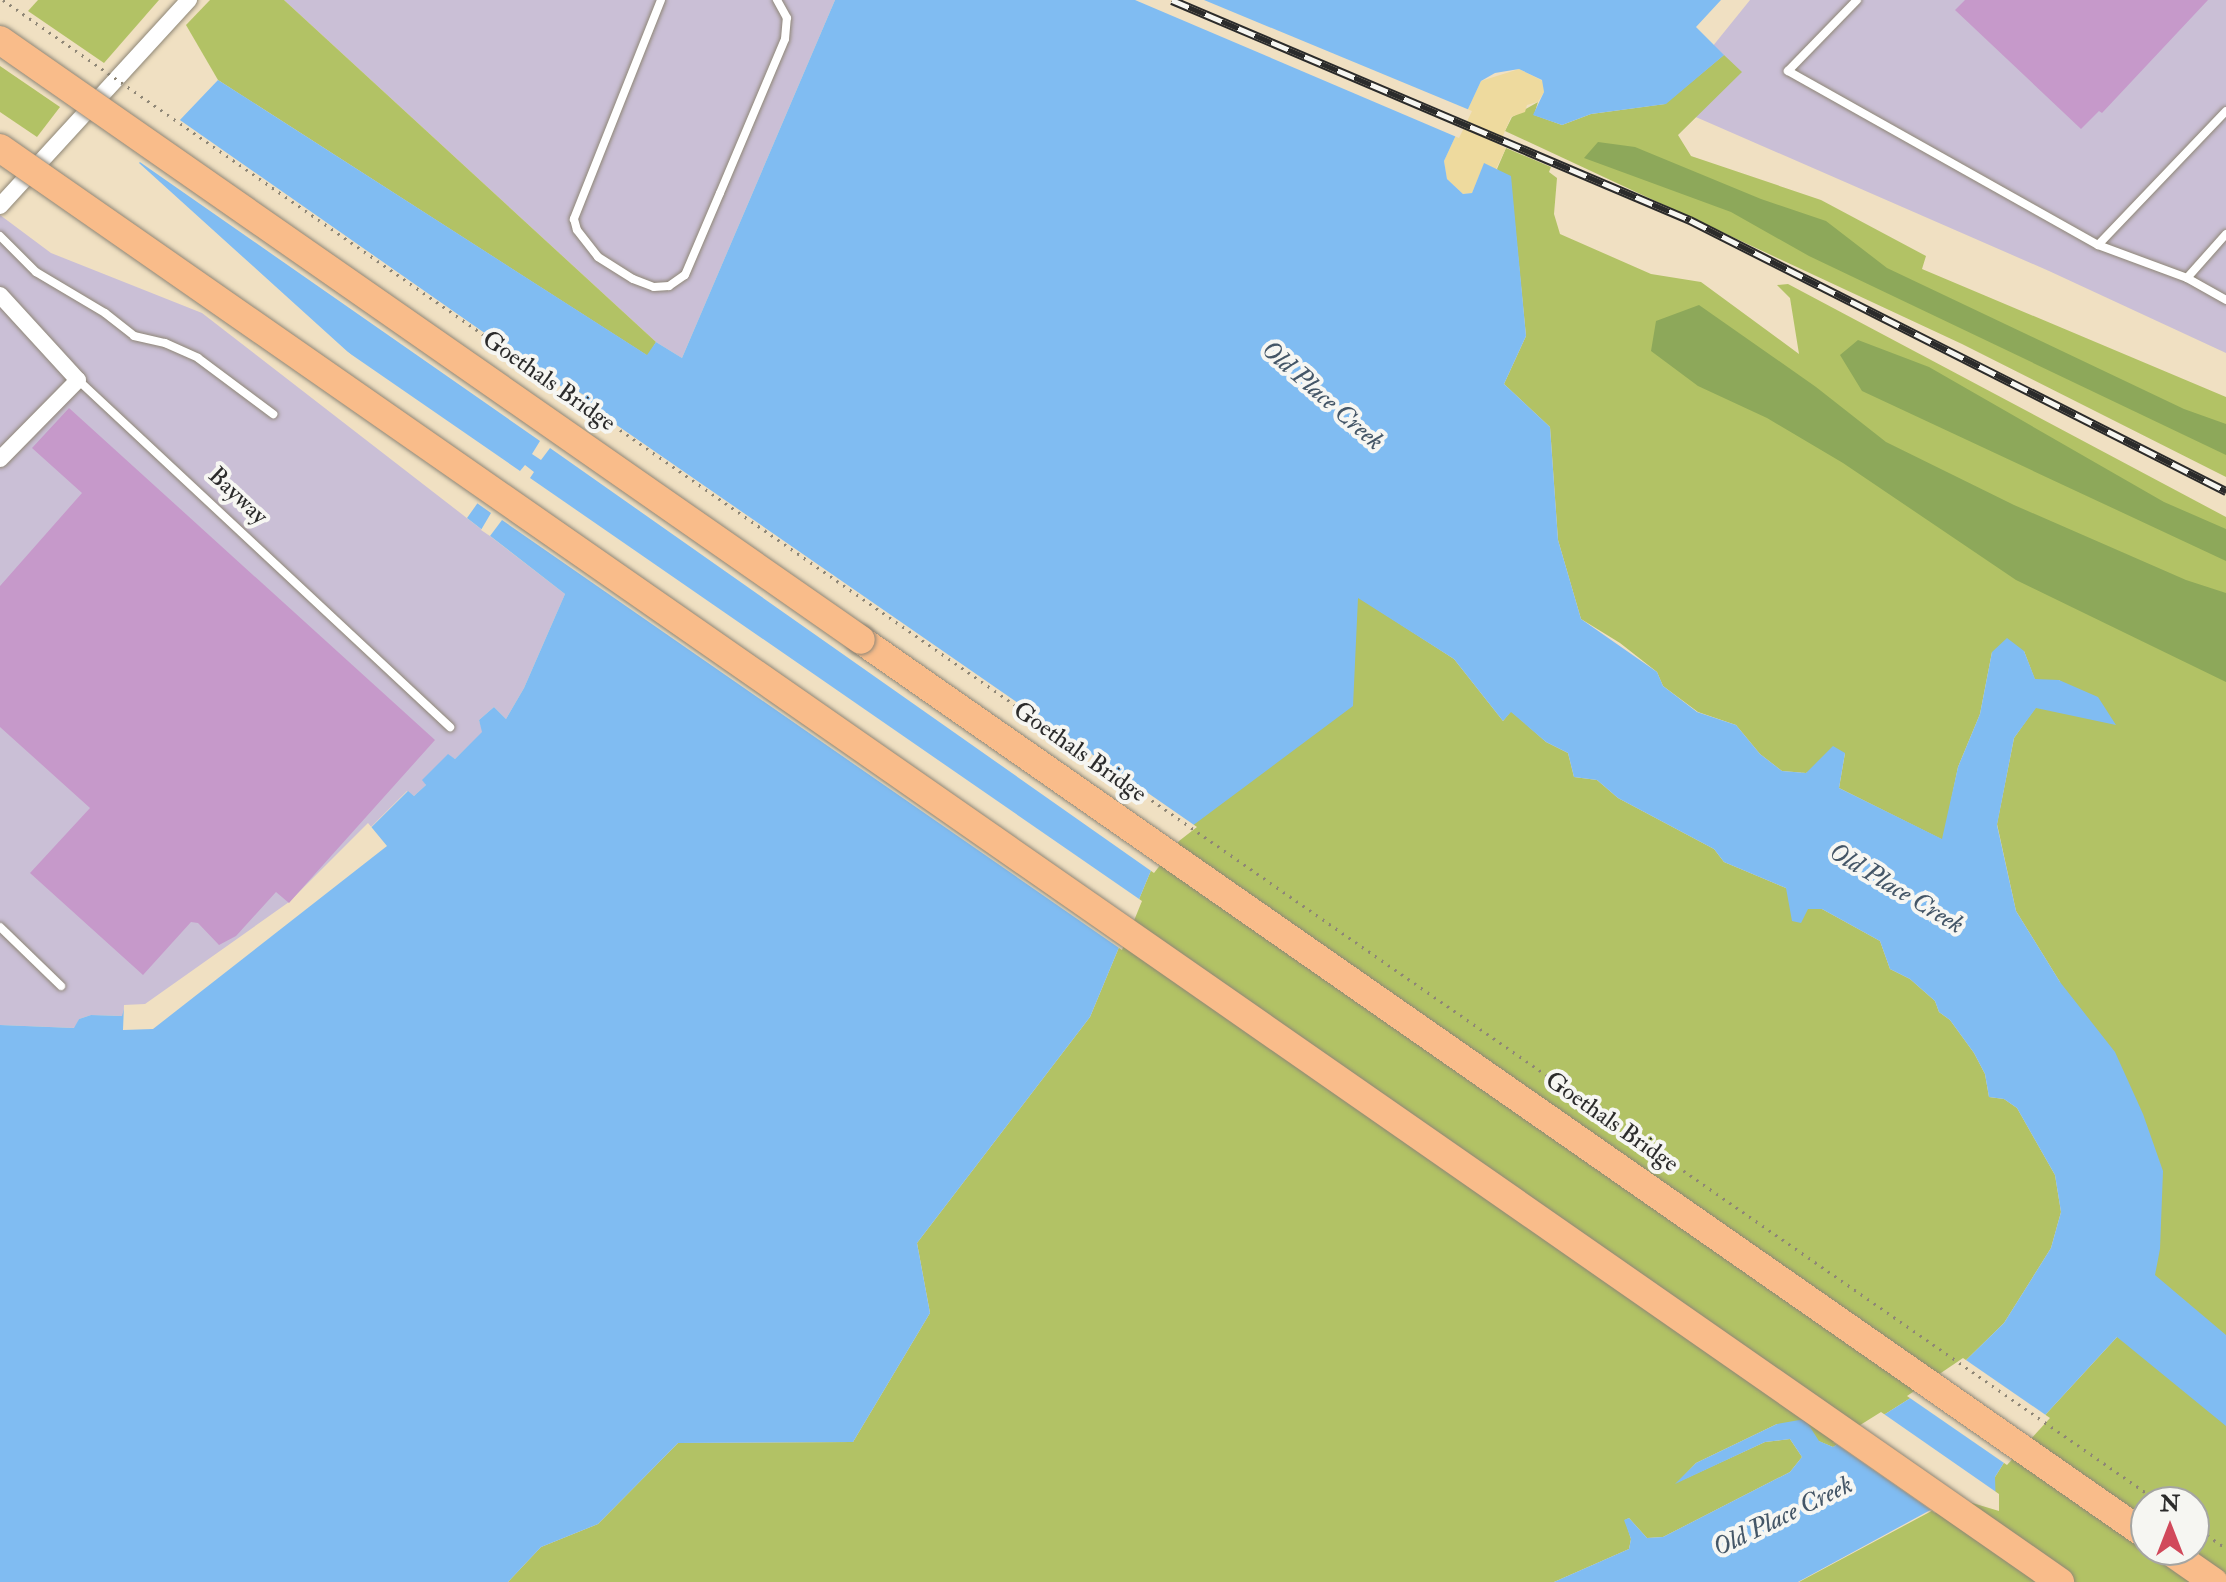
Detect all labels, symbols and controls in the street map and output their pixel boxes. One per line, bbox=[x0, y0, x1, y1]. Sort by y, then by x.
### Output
street label: Goethals Bridge bbox=[477, 324, 621, 438]
water label: Old Place Creek bbox=[1254, 334, 1390, 458]
street label: Bayway bbox=[202, 461, 274, 531]
street label: Goethals Bridge bbox=[1008, 695, 1152, 809]
water label: Old Place Creek bbox=[1823, 837, 1969, 941]
street label: Goethals Bridge bbox=[1540, 1065, 1684, 1179]
water label: Old Place Creek bbox=[1708, 1470, 1858, 1564]
north arrow bbox=[2130, 1486, 2210, 1566]
text: N bbox=[2160, 1490, 2180, 1518]

